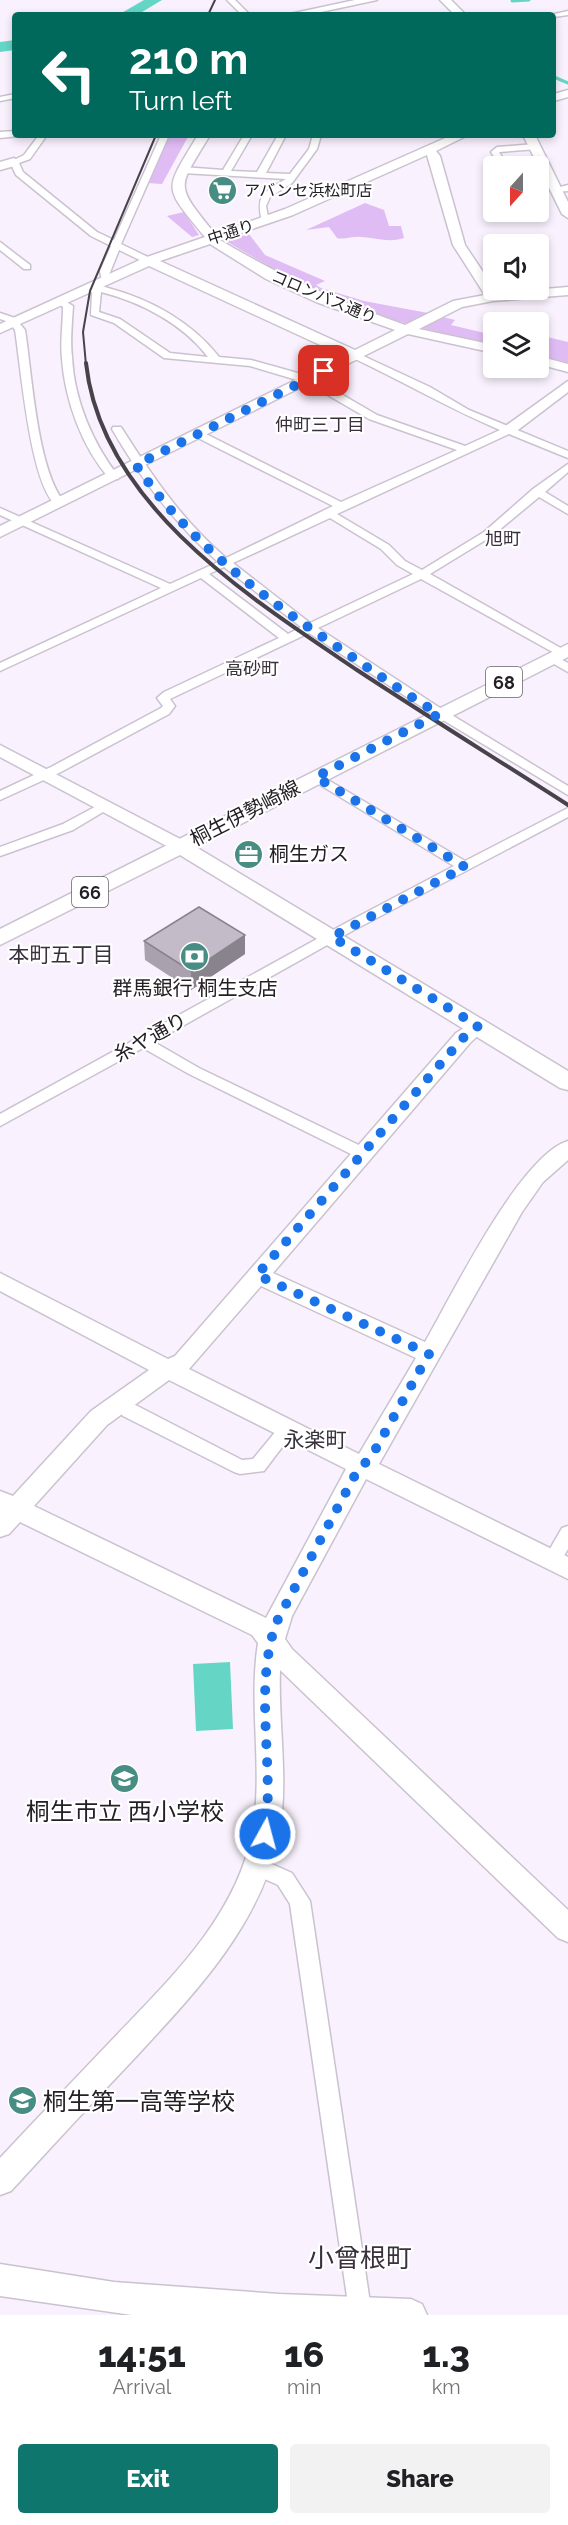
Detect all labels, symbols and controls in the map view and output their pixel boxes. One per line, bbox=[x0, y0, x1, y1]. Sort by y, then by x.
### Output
text: 210 m bbox=[129, 35, 248, 84]
icon: left bbox=[30, 36, 108, 114]
text: Turn left bbox=[129, 85, 232, 116]
north arrow bbox=[483, 156, 549, 222]
map controls bbox=[483, 156, 549, 378]
supermarket icon: アバンセ浜松町店 bbox=[207, 174, 239, 206]
place label: アバンセ浜松町店 bbox=[244, 181, 372, 200]
street label: 中通り bbox=[205, 216, 257, 248]
button: sound bbox=[483, 234, 549, 300]
street label: コロンバス通り bbox=[269, 266, 379, 328]
button: layers bbox=[483, 312, 549, 378]
pin bbox=[298, 345, 349, 396]
icon: arrive bbox=[307, 354, 340, 387]
district label: 仲町三丁目 bbox=[275, 414, 365, 435]
district label: 旭町 bbox=[485, 528, 521, 549]
district label: 高砂町 bbox=[225, 658, 279, 679]
road number: 68 bbox=[486, 667, 522, 697]
street label: 桐生伊勢崎線 bbox=[186, 775, 304, 851]
office icon: 桐生ガス bbox=[232, 838, 264, 870]
place label: 桐生ガス bbox=[269, 842, 349, 866]
road number: 66 bbox=[72, 877, 108, 907]
bank icon: 群馬銀行 桐生支店 bbox=[179, 941, 211, 973]
district label: 本町五丁目 bbox=[9, 942, 114, 967]
place label: 群馬銀行 桐生支店 bbox=[112, 976, 278, 1000]
street label: 糸ヤ通り bbox=[109, 1007, 191, 1067]
district label: 永楽町 bbox=[284, 1427, 347, 1452]
school or university icon: 桐生市立 西小学校 bbox=[109, 1762, 141, 1794]
place label: 桐生市立 西小学校 bbox=[26, 1797, 224, 1826]
position arrow bbox=[233, 1802, 297, 1866]
school or university icon: 桐生第一高等学校 bbox=[6, 2085, 38, 2117]
place label: 桐生第一高等学校 bbox=[43, 2087, 235, 2116]
district label: 小曾根町 bbox=[308, 2243, 412, 2273]
text: 14:51 bbox=[98, 2333, 186, 2375]
text: 16 bbox=[284, 2333, 324, 2375]
text: 1.3 bbox=[422, 2333, 470, 2375]
text: Arrival bbox=[113, 2375, 171, 2399]
text: min bbox=[287, 2375, 321, 2399]
text: km bbox=[432, 2375, 461, 2399]
button: Exit bbox=[18, 2444, 278, 2513]
button: Share bbox=[290, 2444, 550, 2513]

